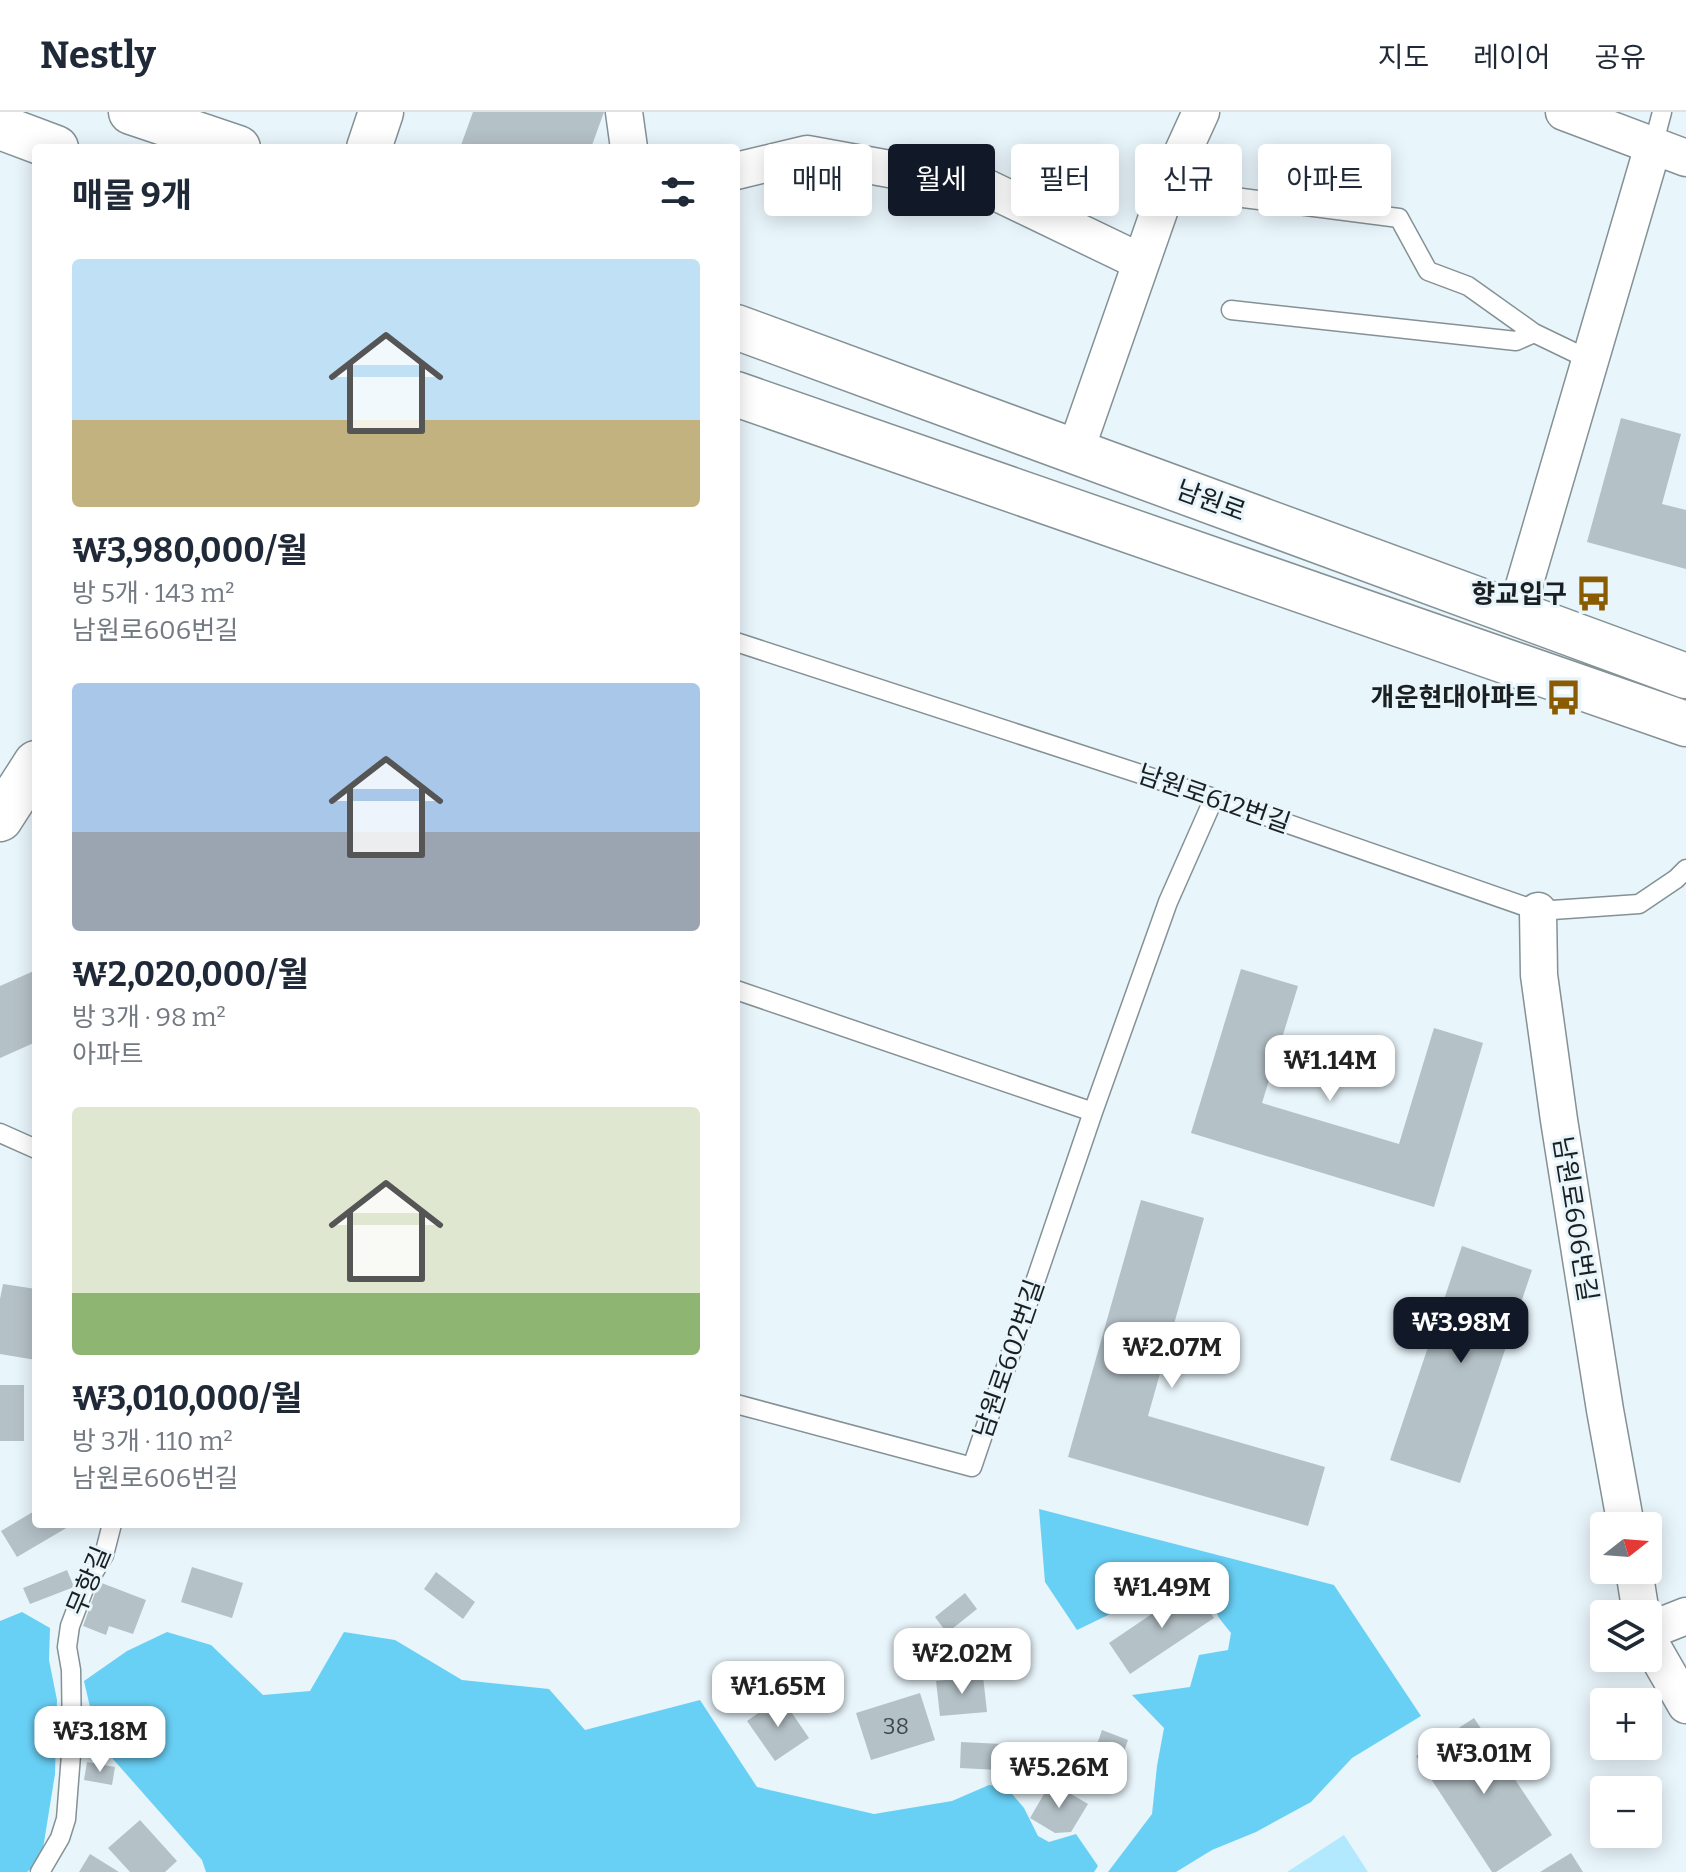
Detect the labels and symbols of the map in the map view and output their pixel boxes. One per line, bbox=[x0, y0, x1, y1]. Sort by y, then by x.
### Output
street label: 남원로 bbox=[1172, 474, 1250, 528]
bus stop icon: 향교입구 bbox=[1574, 575, 1612, 613]
place label: 향교입구 bbox=[1471, 579, 1567, 610]
bus stop icon: 개운현대아파트 bbox=[1545, 678, 1583, 716]
place label: 개운현대아파트 bbox=[1371, 682, 1538, 713]
street label: 남원로612번길 bbox=[1134, 758, 1294, 840]
pin: ₩1.14M bbox=[1265, 1035, 1395, 1103]
street label: 남원로606번길 bbox=[1547, 1134, 1603, 1304]
street label: 남원로602번길 bbox=[967, 1276, 1051, 1442]
pin: ₩3.98M bbox=[1396, 1297, 1526, 1365]
pin: ₩2.07M bbox=[1107, 1322, 1237, 1390]
north arrow bbox=[1590, 1512, 1662, 1584]
street label: 무항길 bbox=[61, 1542, 117, 1620]
pin: ₩1.49M bbox=[1097, 1562, 1227, 1630]
pin: ₩2.02M bbox=[897, 1628, 1027, 1696]
pin: ₩1.65M bbox=[713, 1661, 843, 1729]
pin: ₩3.18M bbox=[35, 1706, 165, 1774]
house number: 38 bbox=[883, 1713, 909, 1740]
pin: ₩3.01M bbox=[1419, 1728, 1549, 1796]
pin: ₩5.26M bbox=[994, 1742, 1124, 1810]

